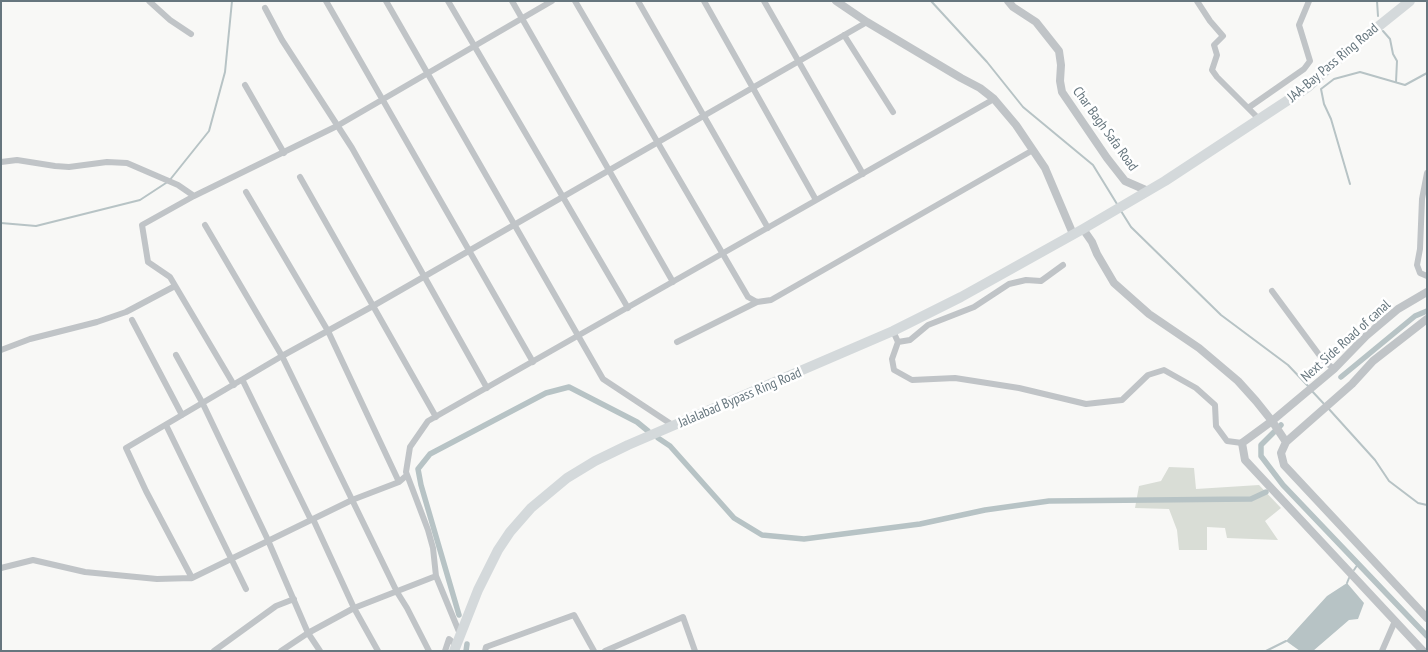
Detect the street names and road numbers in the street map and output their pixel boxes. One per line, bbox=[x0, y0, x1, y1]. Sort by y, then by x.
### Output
street label: JAA-Bay Pass Ring Road bbox=[1284, 20, 1382, 106]
street label: Char Bagh Safa Road bbox=[1069, 84, 1141, 174]
street label: Next Side Road of canal bbox=[1298, 296, 1394, 386]
street label: Jalalabad Bypass Ring Road bbox=[676, 364, 804, 432]

